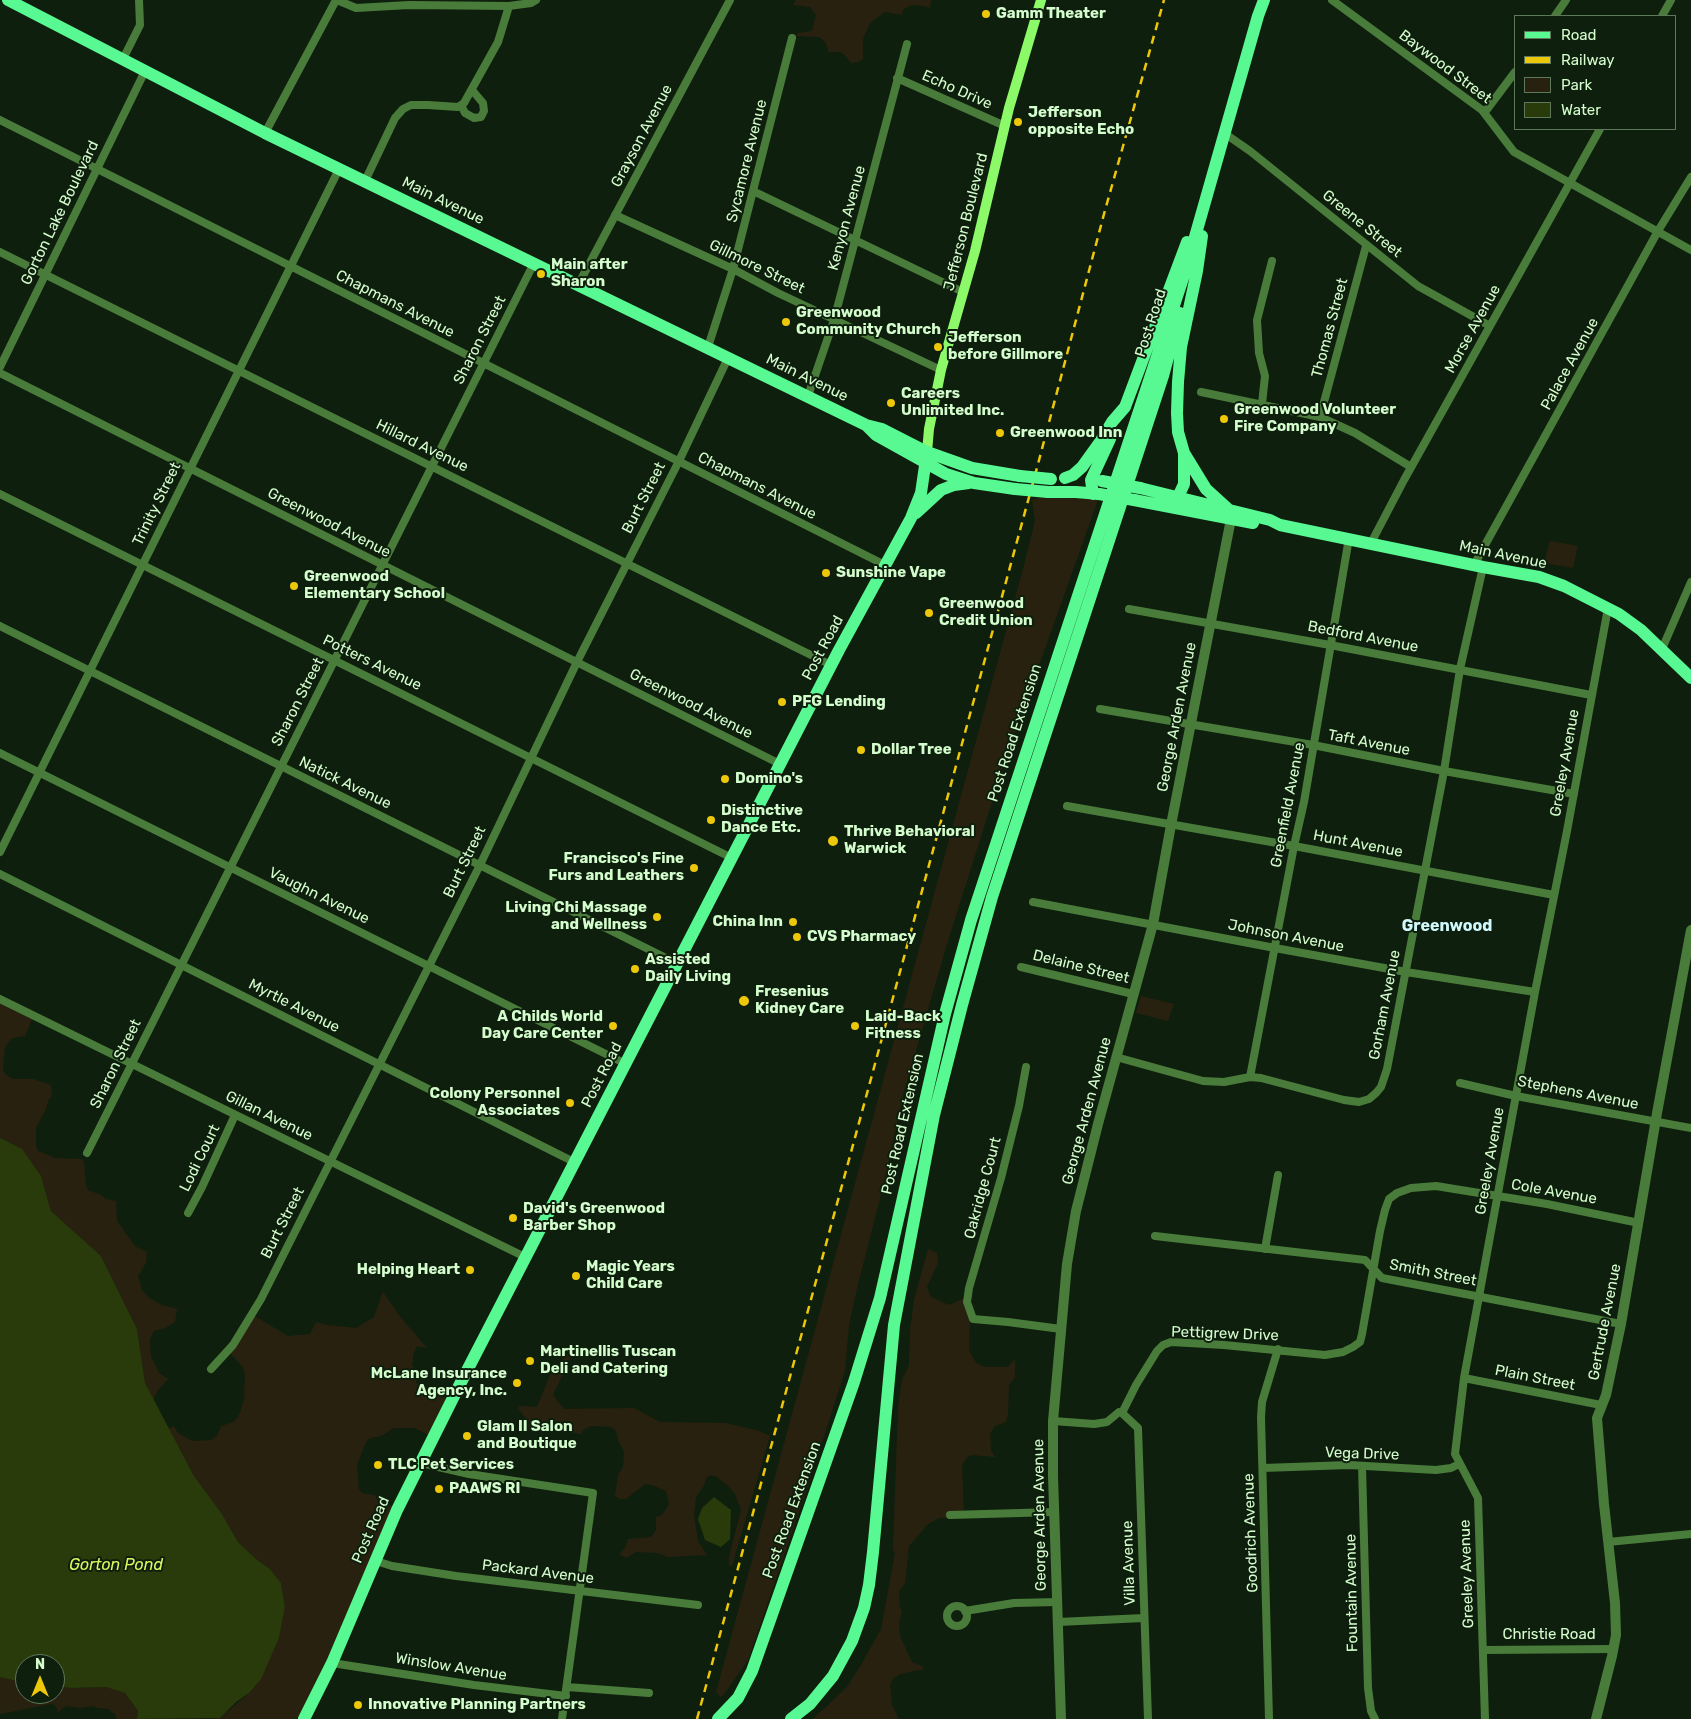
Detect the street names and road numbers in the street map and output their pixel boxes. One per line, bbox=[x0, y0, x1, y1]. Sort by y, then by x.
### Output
street label: Baywood Street bbox=[1395, 26, 1495, 108]
street label: Echo Drive bbox=[919, 67, 995, 113]
street label: Grayson Avenue bbox=[607, 82, 677, 190]
street label: Sycamore Avenue bbox=[723, 98, 771, 224]
street label: Gorton Lake Boulevard bbox=[17, 138, 103, 288]
street label: Jefferson Boulevard bbox=[940, 151, 992, 293]
street label: Kenyon Avenue bbox=[824, 164, 870, 272]
street label: Main Avenue bbox=[399, 173, 487, 229]
street label: Greene Street bbox=[1319, 186, 1405, 262]
street label: Gillmore Street bbox=[706, 236, 808, 298]
street label: Chapmans Avenue bbox=[333, 266, 457, 342]
street label: Thomas Street bbox=[1308, 276, 1352, 380]
street label: Morse Avenue bbox=[1441, 282, 1505, 376]
street label: Post Road bbox=[1131, 287, 1171, 359]
street label: Sharon Street bbox=[450, 293, 510, 387]
street label: Palace Avenue bbox=[1537, 315, 1603, 413]
street label: Main Avenue bbox=[763, 350, 851, 406]
street label: Hillard Avenue bbox=[373, 416, 471, 476]
street label: Chapmans Avenue bbox=[695, 448, 819, 524]
street label: Trinity Street bbox=[129, 459, 185, 549]
street label: Burt Street bbox=[618, 459, 670, 537]
street label: Greenwood Avenue bbox=[264, 484, 394, 562]
street label: Main Avenue bbox=[1458, 537, 1548, 573]
street label: Post Road bbox=[798, 612, 848, 684]
street label: Bedford Avenue bbox=[1306, 617, 1420, 657]
street label: Potters Avenue bbox=[320, 631, 424, 695]
street label: George Arden Avenue bbox=[1154, 641, 1200, 793]
street label: Sharon Street bbox=[268, 655, 328, 749]
street label: Post Road Extension bbox=[984, 662, 1046, 804]
street label: Greenwood Avenue bbox=[626, 665, 756, 743]
street label: Greeley Avenue bbox=[1547, 708, 1583, 818]
street label: Taft Avenue bbox=[1326, 726, 1412, 760]
street label: Greenfield Avenue bbox=[1267, 741, 1309, 869]
street label: Natick Avenue bbox=[296, 753, 394, 813]
street label: Burt Street bbox=[440, 823, 490, 901]
street label: Hunt Avenue bbox=[1312, 827, 1404, 861]
street label: Vaughn Avenue bbox=[266, 864, 372, 928]
street label: Johnson Avenue bbox=[1226, 916, 1346, 956]
street label: Delaine Street bbox=[1031, 946, 1131, 988]
street label: Gorham Avenue bbox=[1366, 949, 1404, 1061]
street label: Myrtle Avenue bbox=[245, 975, 343, 1037]
street label: Sharon Street bbox=[87, 1016, 145, 1112]
street label: George Arden Avenue bbox=[1059, 1035, 1115, 1187]
street label: Post Road bbox=[578, 1039, 626, 1111]
street label: Post Road Extension bbox=[878, 1052, 928, 1196]
street label: Stephens Avenue bbox=[1516, 1072, 1640, 1114]
street label: Gillan Avenue bbox=[222, 1087, 316, 1145]
street label: Greeley Avenue bbox=[1472, 1106, 1508, 1216]
street label: Lodi Court bbox=[176, 1122, 224, 1194]
street label: Oakridge Court bbox=[961, 1135, 1005, 1241]
street label: Cole Avenue bbox=[1510, 1176, 1598, 1208]
street label: Burt Street bbox=[257, 1184, 309, 1262]
street label: Smith Street bbox=[1388, 1256, 1478, 1290]
street label: Gertrude Avenue bbox=[1585, 1262, 1625, 1382]
street label: Pettigrew Drive bbox=[1171, 1323, 1279, 1345]
street label: Plain Street bbox=[1493, 1361, 1577, 1395]
street label: Post Road Extension bbox=[759, 1439, 825, 1581]
street label: George Arden Avenue bbox=[1030, 1439, 1050, 1591]
street label: Vega Drive bbox=[1324, 1444, 1400, 1464]
street label: Goodrich Avenue bbox=[1240, 1473, 1262, 1593]
street label: Post Road bbox=[348, 1494, 394, 1566]
street label: Greeley Avenue bbox=[1456, 1519, 1478, 1629]
street label: Villa Avenue bbox=[1119, 1520, 1139, 1606]
street label: Fountain Avenue bbox=[1342, 1534, 1362, 1652]
street label: Packard Avenue bbox=[481, 1556, 595, 1588]
street label: Christie Road bbox=[1502, 1626, 1596, 1644]
street label: Winslow Avenue bbox=[394, 1649, 508, 1685]

